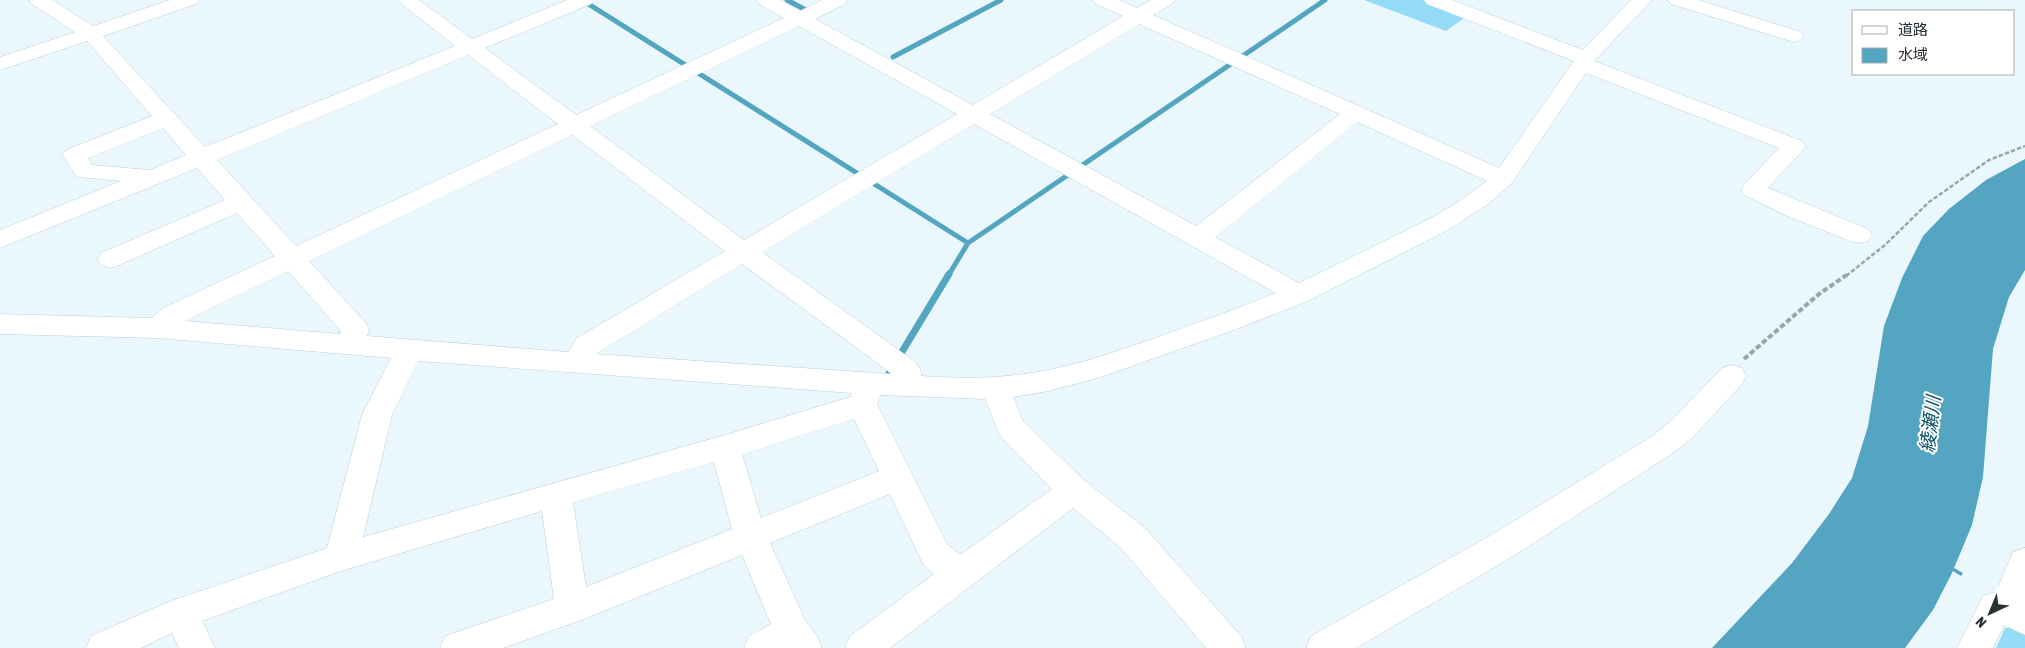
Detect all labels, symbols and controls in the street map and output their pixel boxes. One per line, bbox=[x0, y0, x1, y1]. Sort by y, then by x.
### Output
legend bbox=[1852, 10, 2015, 75]
text: 道路 bbox=[1898, 21, 1928, 38]
text: 水域 bbox=[1898, 46, 1928, 63]
water label: 綾瀬川 bbox=[1916, 392, 1945, 454]
north arrow bbox=[1965, 588, 2015, 638]
text: N bbox=[1972, 614, 1989, 631]

